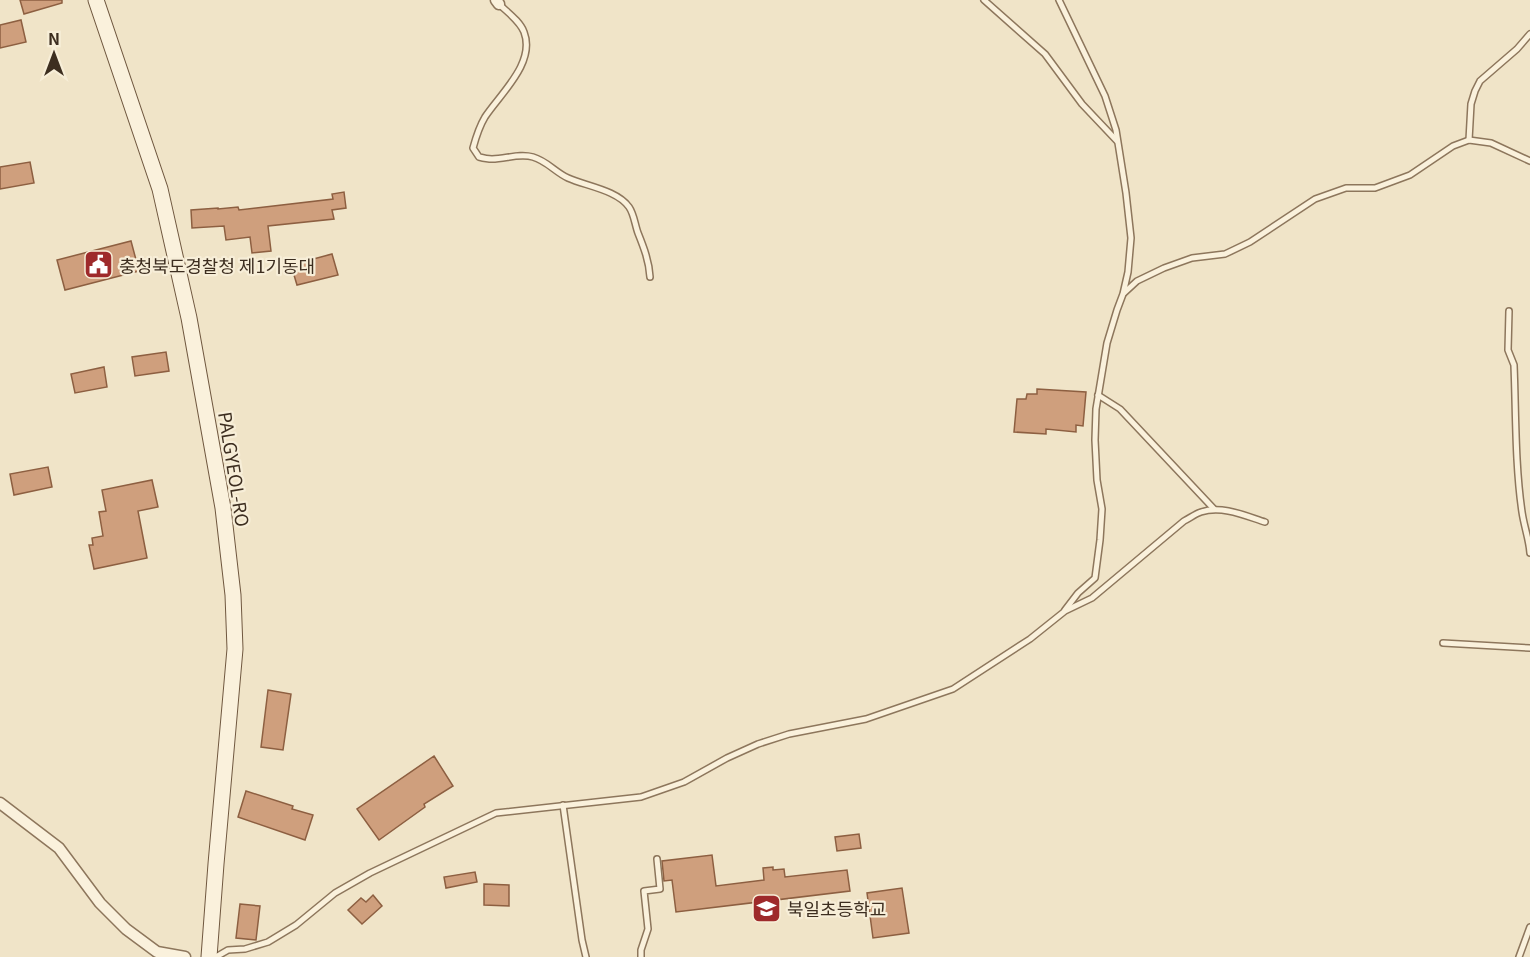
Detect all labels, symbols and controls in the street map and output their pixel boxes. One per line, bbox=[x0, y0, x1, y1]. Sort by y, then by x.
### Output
north arrow bbox=[24, 24, 84, 84]
text: N bbox=[48, 26, 60, 50]
public building icon: 충청북도경찰청 제1기동대 bbox=[82, 249, 114, 281]
place label: 충청북도경찰청 제1기동대 bbox=[119, 252, 315, 278]
street label: PALGYEOL-RO bbox=[213, 410, 257, 528]
school or university icon: 북일초등학교 bbox=[750, 892, 782, 924]
place label: 북일초등학교 bbox=[787, 895, 886, 921]

